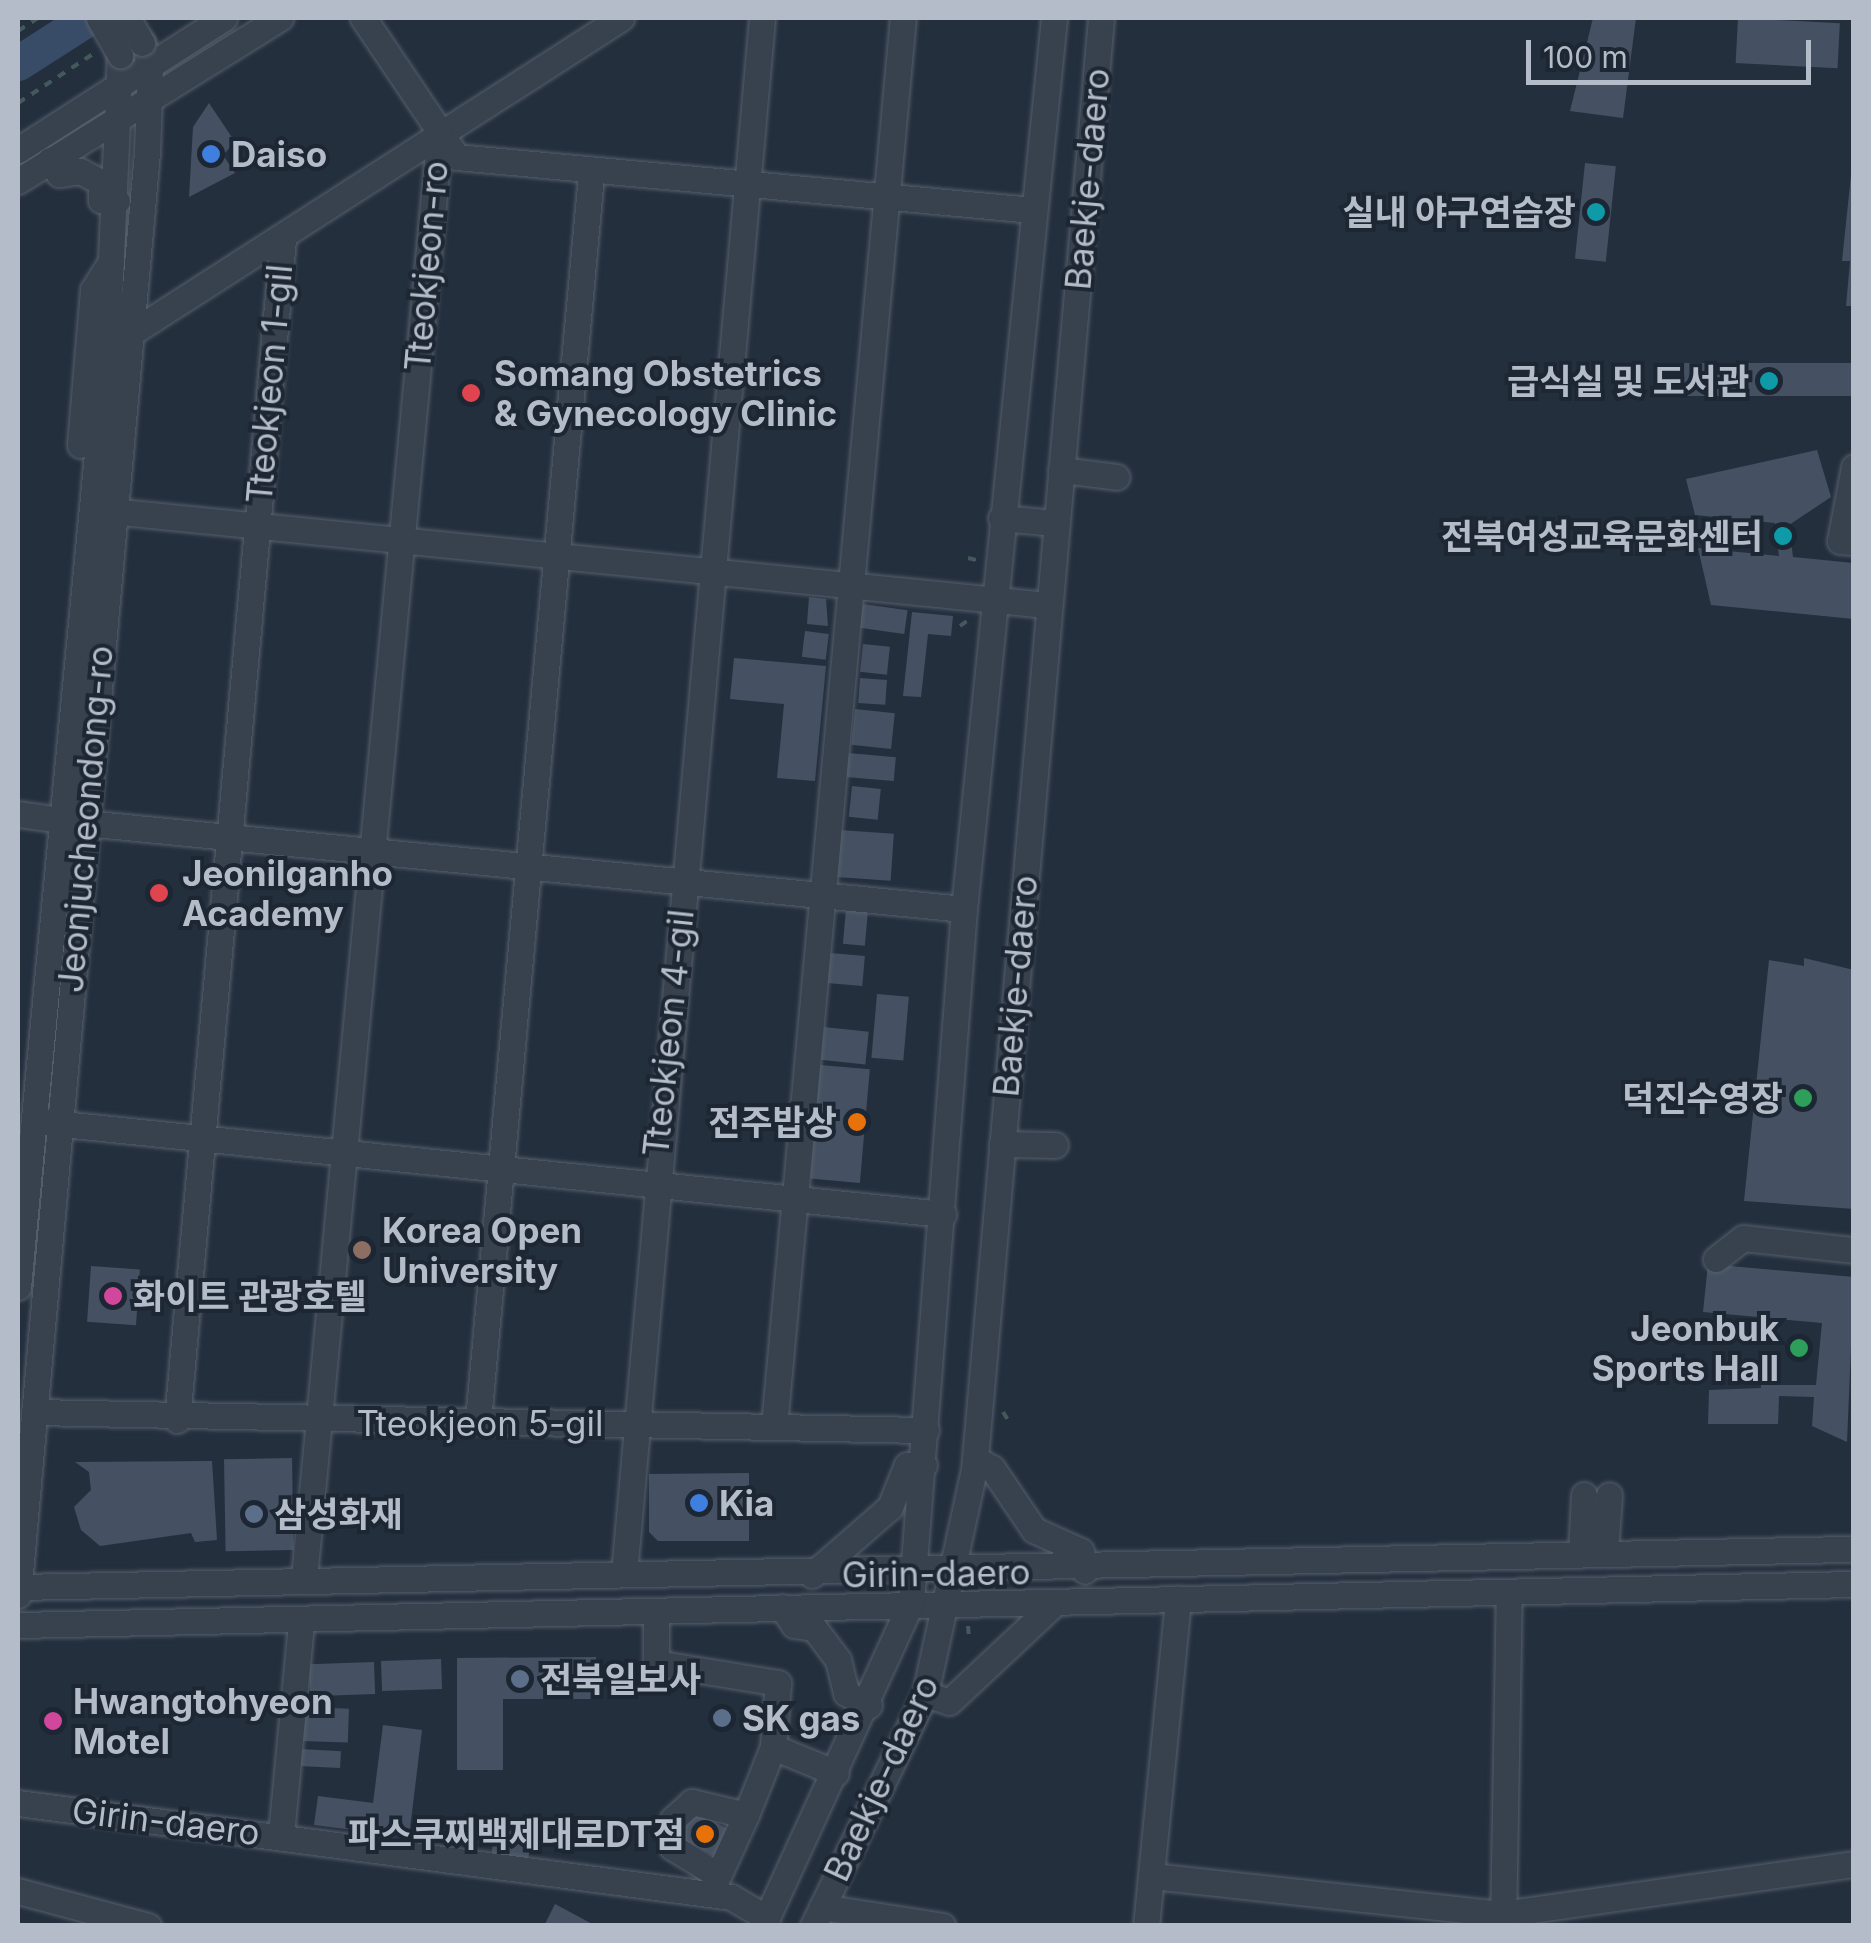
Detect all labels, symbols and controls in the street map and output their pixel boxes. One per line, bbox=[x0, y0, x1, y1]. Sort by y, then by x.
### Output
scale bar bbox=[1531, 20, 1816, 82]
text: 100 m bbox=[1543, 39, 1628, 75]
street label: Baekje-daero bbox=[1056, 66, 1118, 292]
place label: Daiso bbox=[231, 133, 327, 175]
marker: Daiso bbox=[200, 143, 222, 165]
street label: Tteokjeon-ro bbox=[396, 159, 456, 373]
place label: 실내 야구연습장 bbox=[1342, 191, 1576, 233]
marker: 실내 야구연습장 bbox=[1585, 201, 1607, 223]
street label: Tteokjeon 1-gil bbox=[238, 263, 300, 505]
place label: Somang Obstetrics & Gynecology Clinic bbox=[494, 352, 837, 434]
place label: 급식실 및 도서관 bbox=[1507, 360, 1749, 402]
marker: 급식실 및 도서관 bbox=[1758, 370, 1780, 392]
marker: Somang Obstetrics & Gynecology Clinic bbox=[458, 380, 484, 406]
place label: 전북여성교육문화센터 bbox=[1441, 515, 1763, 557]
marker: 전북여성교육문화센터 bbox=[1772, 525, 1794, 547]
street label: Jeonjucheondong-ro bbox=[49, 644, 121, 994]
place label: Jeonilganho Academy bbox=[182, 852, 393, 934]
street label: Baekje-daero bbox=[984, 873, 1046, 1099]
marker: Jeonilganho Academy bbox=[146, 880, 172, 906]
street label: Tteokjeon 4-gil bbox=[634, 907, 702, 1159]
place label: 덕진수영장 bbox=[1622, 1077, 1783, 1119]
marker: 덕진수영장 bbox=[1792, 1087, 1814, 1109]
place label: 전주밥상 bbox=[708, 1101, 837, 1143]
marker: 전주밥상 bbox=[846, 1111, 868, 1133]
place label: Korea Open University bbox=[382, 1209, 582, 1291]
marker: Korea Open University bbox=[351, 1239, 373, 1261]
place label: 화이트 관광호텔 bbox=[133, 1275, 367, 1317]
marker: 화이트 관광호텔 bbox=[102, 1285, 124, 1307]
place label: Jeonbuk Sports Hall bbox=[1592, 1307, 1779, 1389]
marker: Jeonbuk Sports Hall bbox=[1788, 1337, 1810, 1359]
street label: Tteokjeon 5-gil bbox=[357, 1402, 603, 1444]
place label: Kia bbox=[719, 1482, 774, 1524]
marker: Kia bbox=[688, 1492, 710, 1514]
place label: 삼성화재 bbox=[274, 1493, 403, 1535]
marker: 삼성화재 bbox=[243, 1503, 265, 1525]
street label: Girin-daero bbox=[841, 1550, 1031, 1596]
place label: 전북일보사 bbox=[540, 1658, 701, 1700]
marker: 전북일보사 bbox=[509, 1668, 531, 1690]
street label: Baekje-daero bbox=[815, 1668, 947, 1888]
place label: Hwangtohyeon Motel bbox=[73, 1680, 333, 1762]
place label: SK gas bbox=[742, 1697, 860, 1739]
marker: SK gas bbox=[711, 1707, 733, 1729]
marker: Hwangtohyeon Motel bbox=[42, 1710, 64, 1732]
street label: Girin-daero bbox=[70, 1789, 262, 1853]
place label: 파스쿠찌백제대로DT점 bbox=[348, 1813, 685, 1855]
marker: 파스쿠찌백제대로DT점 bbox=[694, 1823, 716, 1845]

